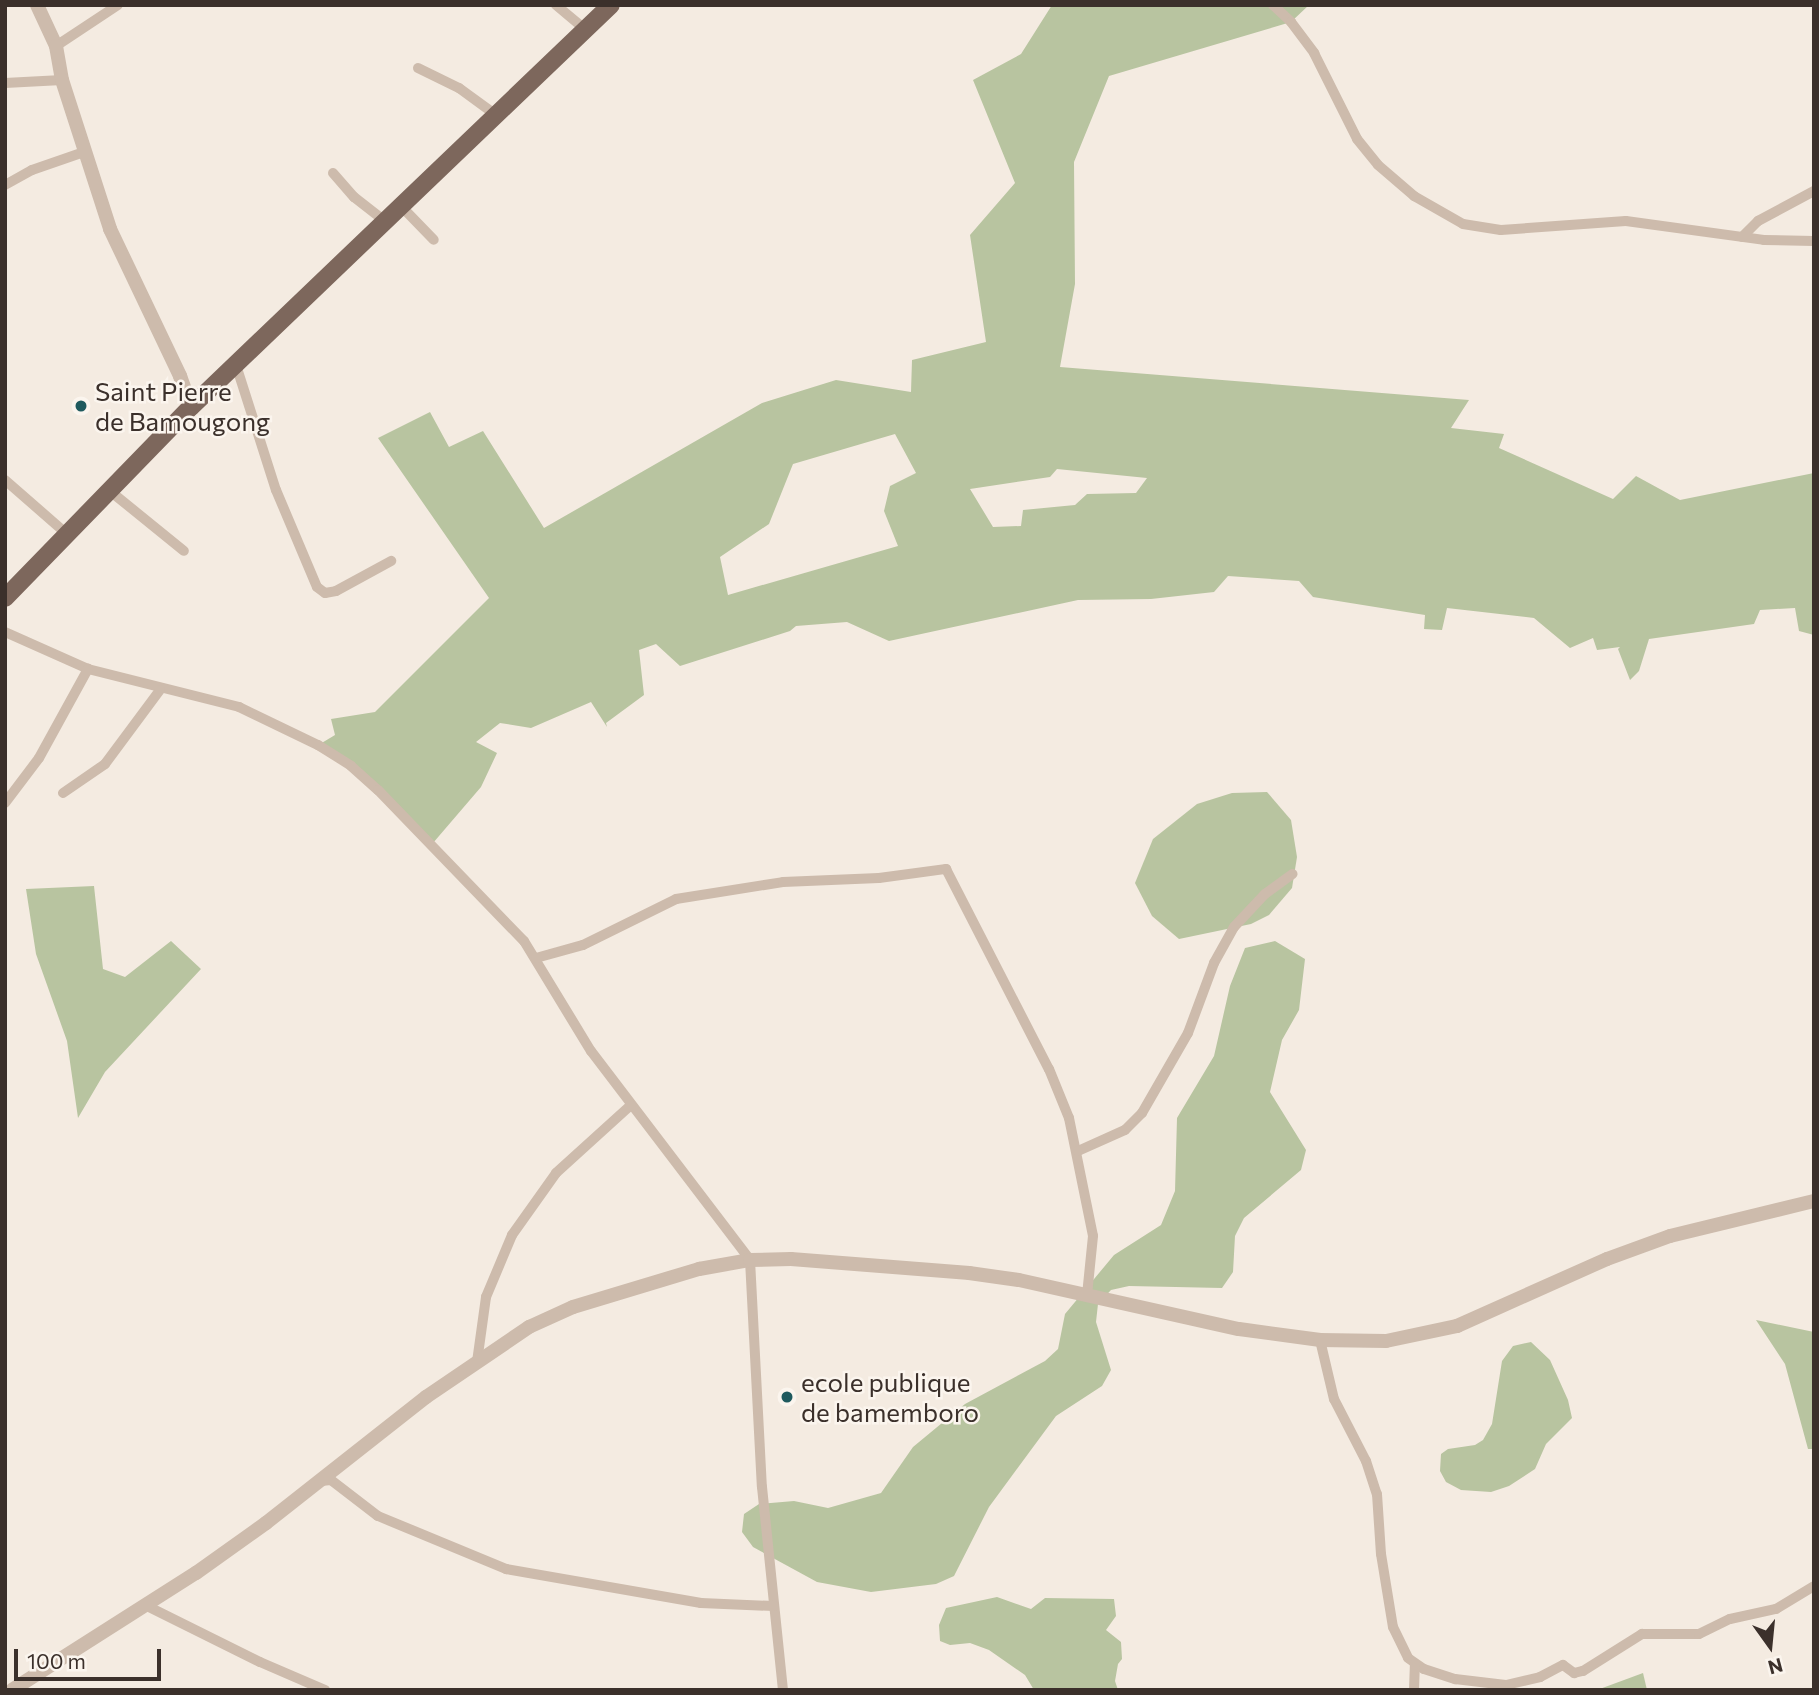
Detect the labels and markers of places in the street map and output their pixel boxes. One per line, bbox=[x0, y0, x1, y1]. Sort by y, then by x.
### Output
place label: Saint Pierre de Bamougong bbox=[95, 375, 270, 436]
marker: Saint Pierre de Bamougong bbox=[73, 398, 89, 414]
place label: ecole publique de bamemboro bbox=[801, 1366, 979, 1428]
marker: ecole publique de bamemboro bbox=[779, 1389, 795, 1405]

